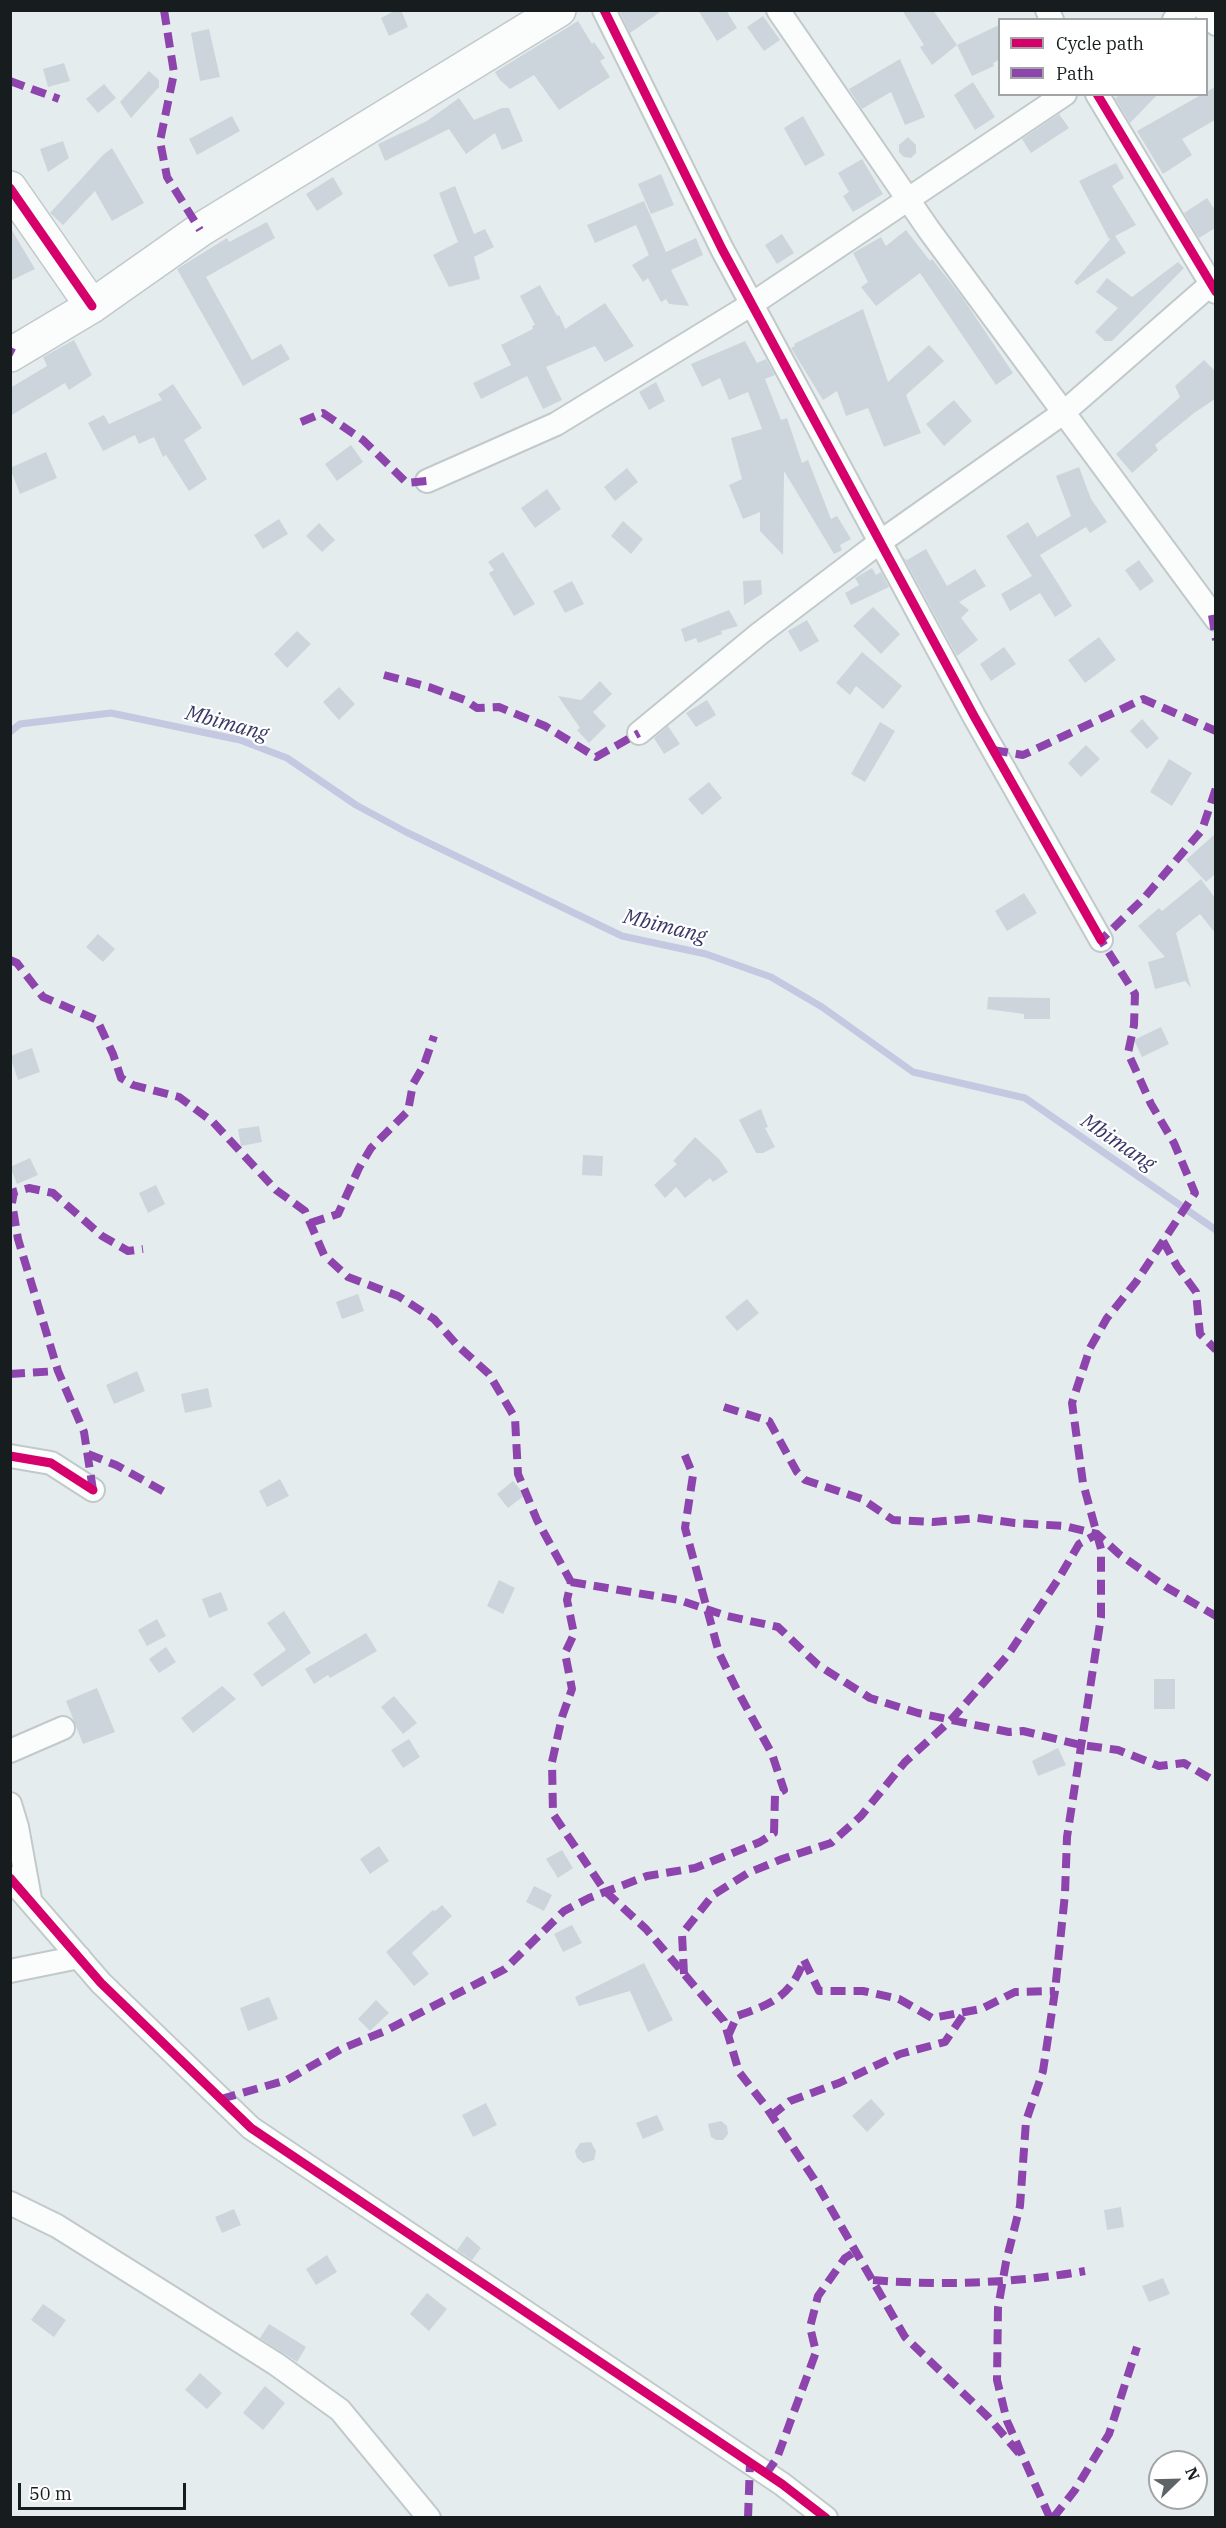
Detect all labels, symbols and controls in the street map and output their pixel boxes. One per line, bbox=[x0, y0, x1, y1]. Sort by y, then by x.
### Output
legend bbox=[998, 18, 1208, 96]
text: Cycle path bbox=[1056, 32, 1144, 55]
text: Path bbox=[1056, 62, 1094, 85]
water label: Mbimang bbox=[183, 701, 271, 747]
water label: Mbimang bbox=[621, 905, 709, 949]
water label: Mbimang bbox=[1076, 1109, 1160, 1177]
north arrow bbox=[1148, 2450, 1208, 2510]
text: N bbox=[1181, 2464, 1204, 2483]
scale bar bbox=[21, 2471, 189, 2509]
text: 50 m bbox=[29, 2482, 72, 2505]

